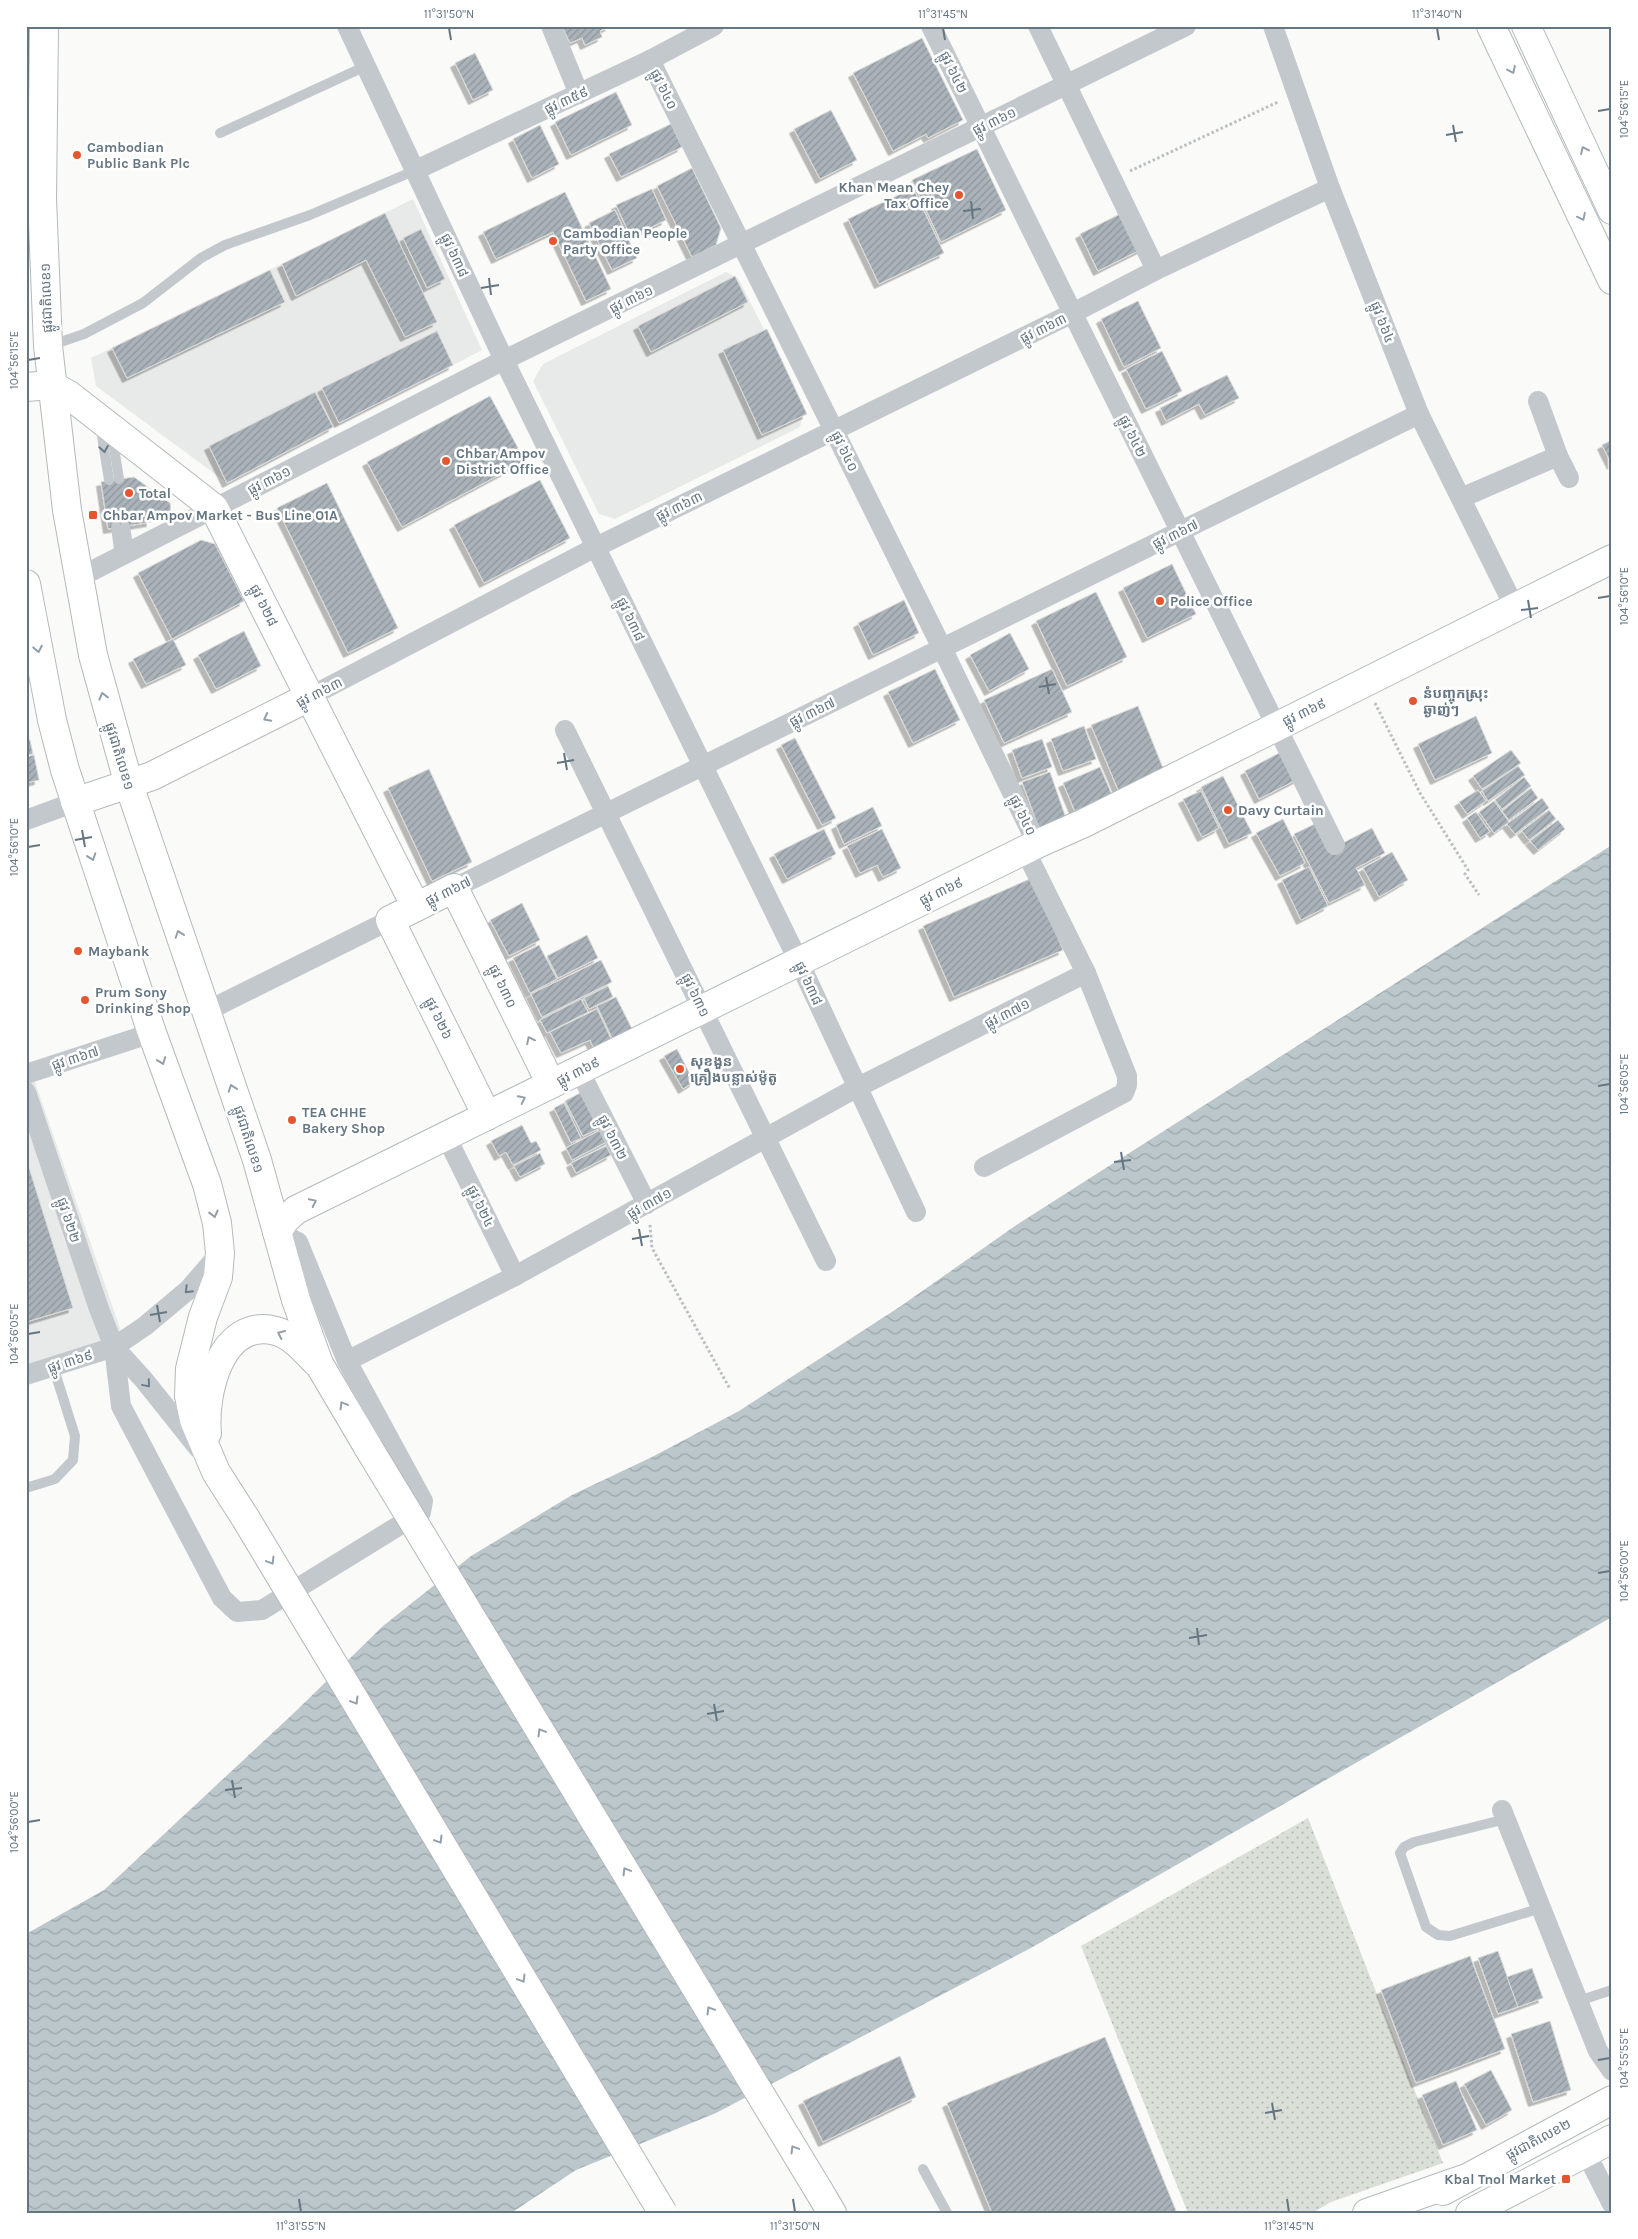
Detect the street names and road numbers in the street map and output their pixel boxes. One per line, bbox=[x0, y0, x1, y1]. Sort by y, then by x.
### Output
street label: ផ្លូវ ៦៤២ bbox=[933, 48, 971, 98]
street label: ផ្លូវ ៦៤០ bbox=[643, 66, 681, 114]
street label: ផ្លូវ ៣៥៩ bbox=[541, 83, 592, 121]
street label: ផ្លូវ ៣៦១ bbox=[970, 104, 1020, 142]
street label: ផ្លូវ ៦៣៨ bbox=[434, 230, 472, 281]
street label: ផ្លូវជាតិលេខ១ bbox=[37, 263, 59, 333]
street label: ផ្លូវ ៣៦១ bbox=[607, 282, 657, 320]
street label: ផ្លូវ ៦៦៤ bbox=[1364, 299, 1398, 347]
street label: ផ្លូវ ៣៦៣ bbox=[1017, 310, 1071, 350]
street label: ផ្លូវ ៦៤២ bbox=[1112, 412, 1150, 462]
street label: ផ្លូវ ៦៤០ bbox=[825, 428, 862, 476]
street label: ផ្លូវ ៣៦១ bbox=[245, 462, 295, 501]
street label: ផ្លូវ ៣៦៣ bbox=[653, 488, 707, 528]
street label: ផ្លូវ ៣៦៧ bbox=[1150, 516, 1202, 556]
street label: ផ្លូវ ៦២៨ bbox=[243, 581, 281, 631]
street label: ផ្លូវ ៦៣៨ bbox=[610, 595, 648, 645]
street label: ផ្លូវ ៣៦៣ bbox=[293, 674, 347, 714]
street label: ផ្លូវ ៣៦៧ bbox=[787, 694, 839, 734]
street label: ផ្លូវ ៣៦៩ bbox=[1280, 695, 1330, 733]
street label: ផ្លូវជាតិលេខ១ bbox=[98, 720, 138, 793]
street label: ផ្លូវ ៦៤០ bbox=[1003, 792, 1040, 840]
street label: ផ្លូវ ៣៦៧ bbox=[423, 873, 475, 913]
street label: ផ្លូវ ៣៦៩ bbox=[917, 874, 967, 912]
street label: ផ្លូវ ៦៣៨ bbox=[788, 958, 826, 1009]
street label: ផ្លូវ ៦៣០ bbox=[482, 962, 520, 1012]
street label: ផ្លូវ ៦៣១ bbox=[675, 971, 713, 1021]
street label: ផ្លូវ ៦២៦ bbox=[418, 994, 456, 1044]
street label: ផ្លូវ ៣៧១ bbox=[982, 995, 1034, 1035]
street label: ផ្លូវ ៣៦៧ bbox=[49, 1043, 102, 1077]
street label: ផ្លូវ ៣៦៩ bbox=[554, 1053, 604, 1092]
street label: ផ្លូវជាតិលេខ១ bbox=[227, 1103, 267, 1176]
street label: ផ្លូវ ៦៣២ bbox=[591, 1112, 631, 1164]
street label: ផ្លូវ ៦២៤ bbox=[460, 1182, 498, 1232]
street label: ផ្លូវ ៣៧១ bbox=[624, 1184, 676, 1225]
street label: ផ្លូវ ៦២២ bbox=[50, 1195, 84, 1246]
street label: ផ្លូវ ៣៦៩ bbox=[45, 1346, 96, 1380]
street label: ផ្លូវជាតិលេខ២ bbox=[1503, 2115, 1575, 2167]

